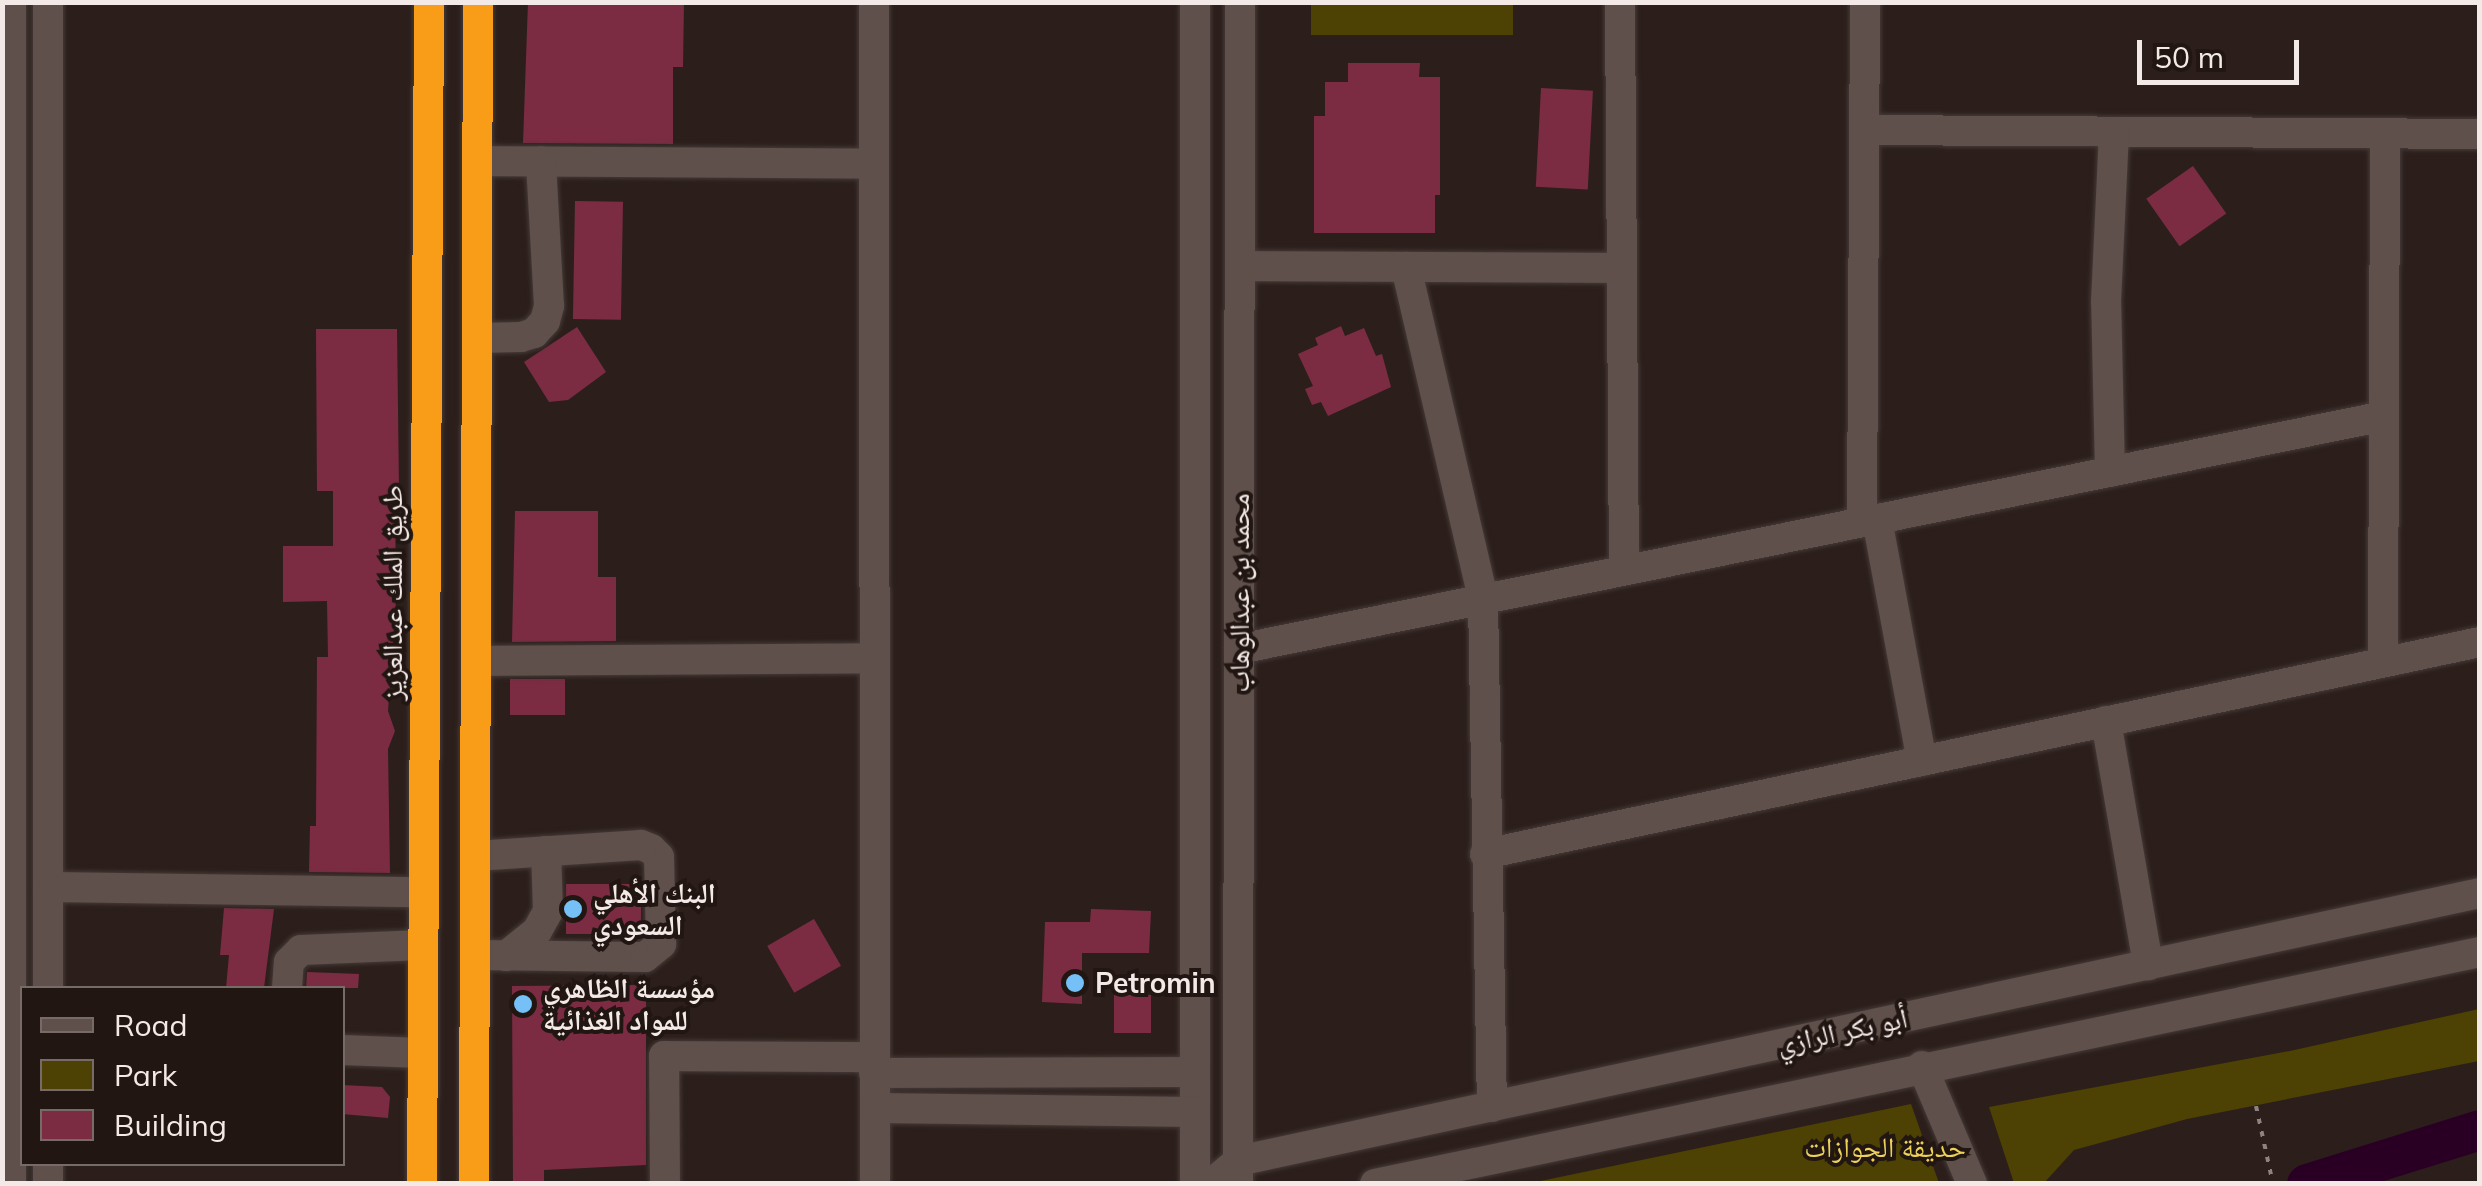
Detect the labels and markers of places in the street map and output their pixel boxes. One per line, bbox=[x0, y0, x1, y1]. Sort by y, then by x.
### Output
place label: البنك الأهلي السعودي bbox=[593, 876, 716, 942]
marker: البنك الأهلي السعودي bbox=[562, 898, 584, 920]
place label: Petromin bbox=[1095, 966, 1216, 1000]
place label: مؤسسة الظاهري للمواد الغذائية bbox=[543, 971, 715, 1037]
marker: Petromin bbox=[1064, 972, 1086, 994]
marker: مؤسسة الظاهري للمواد الغذائية bbox=[512, 993, 534, 1015]

